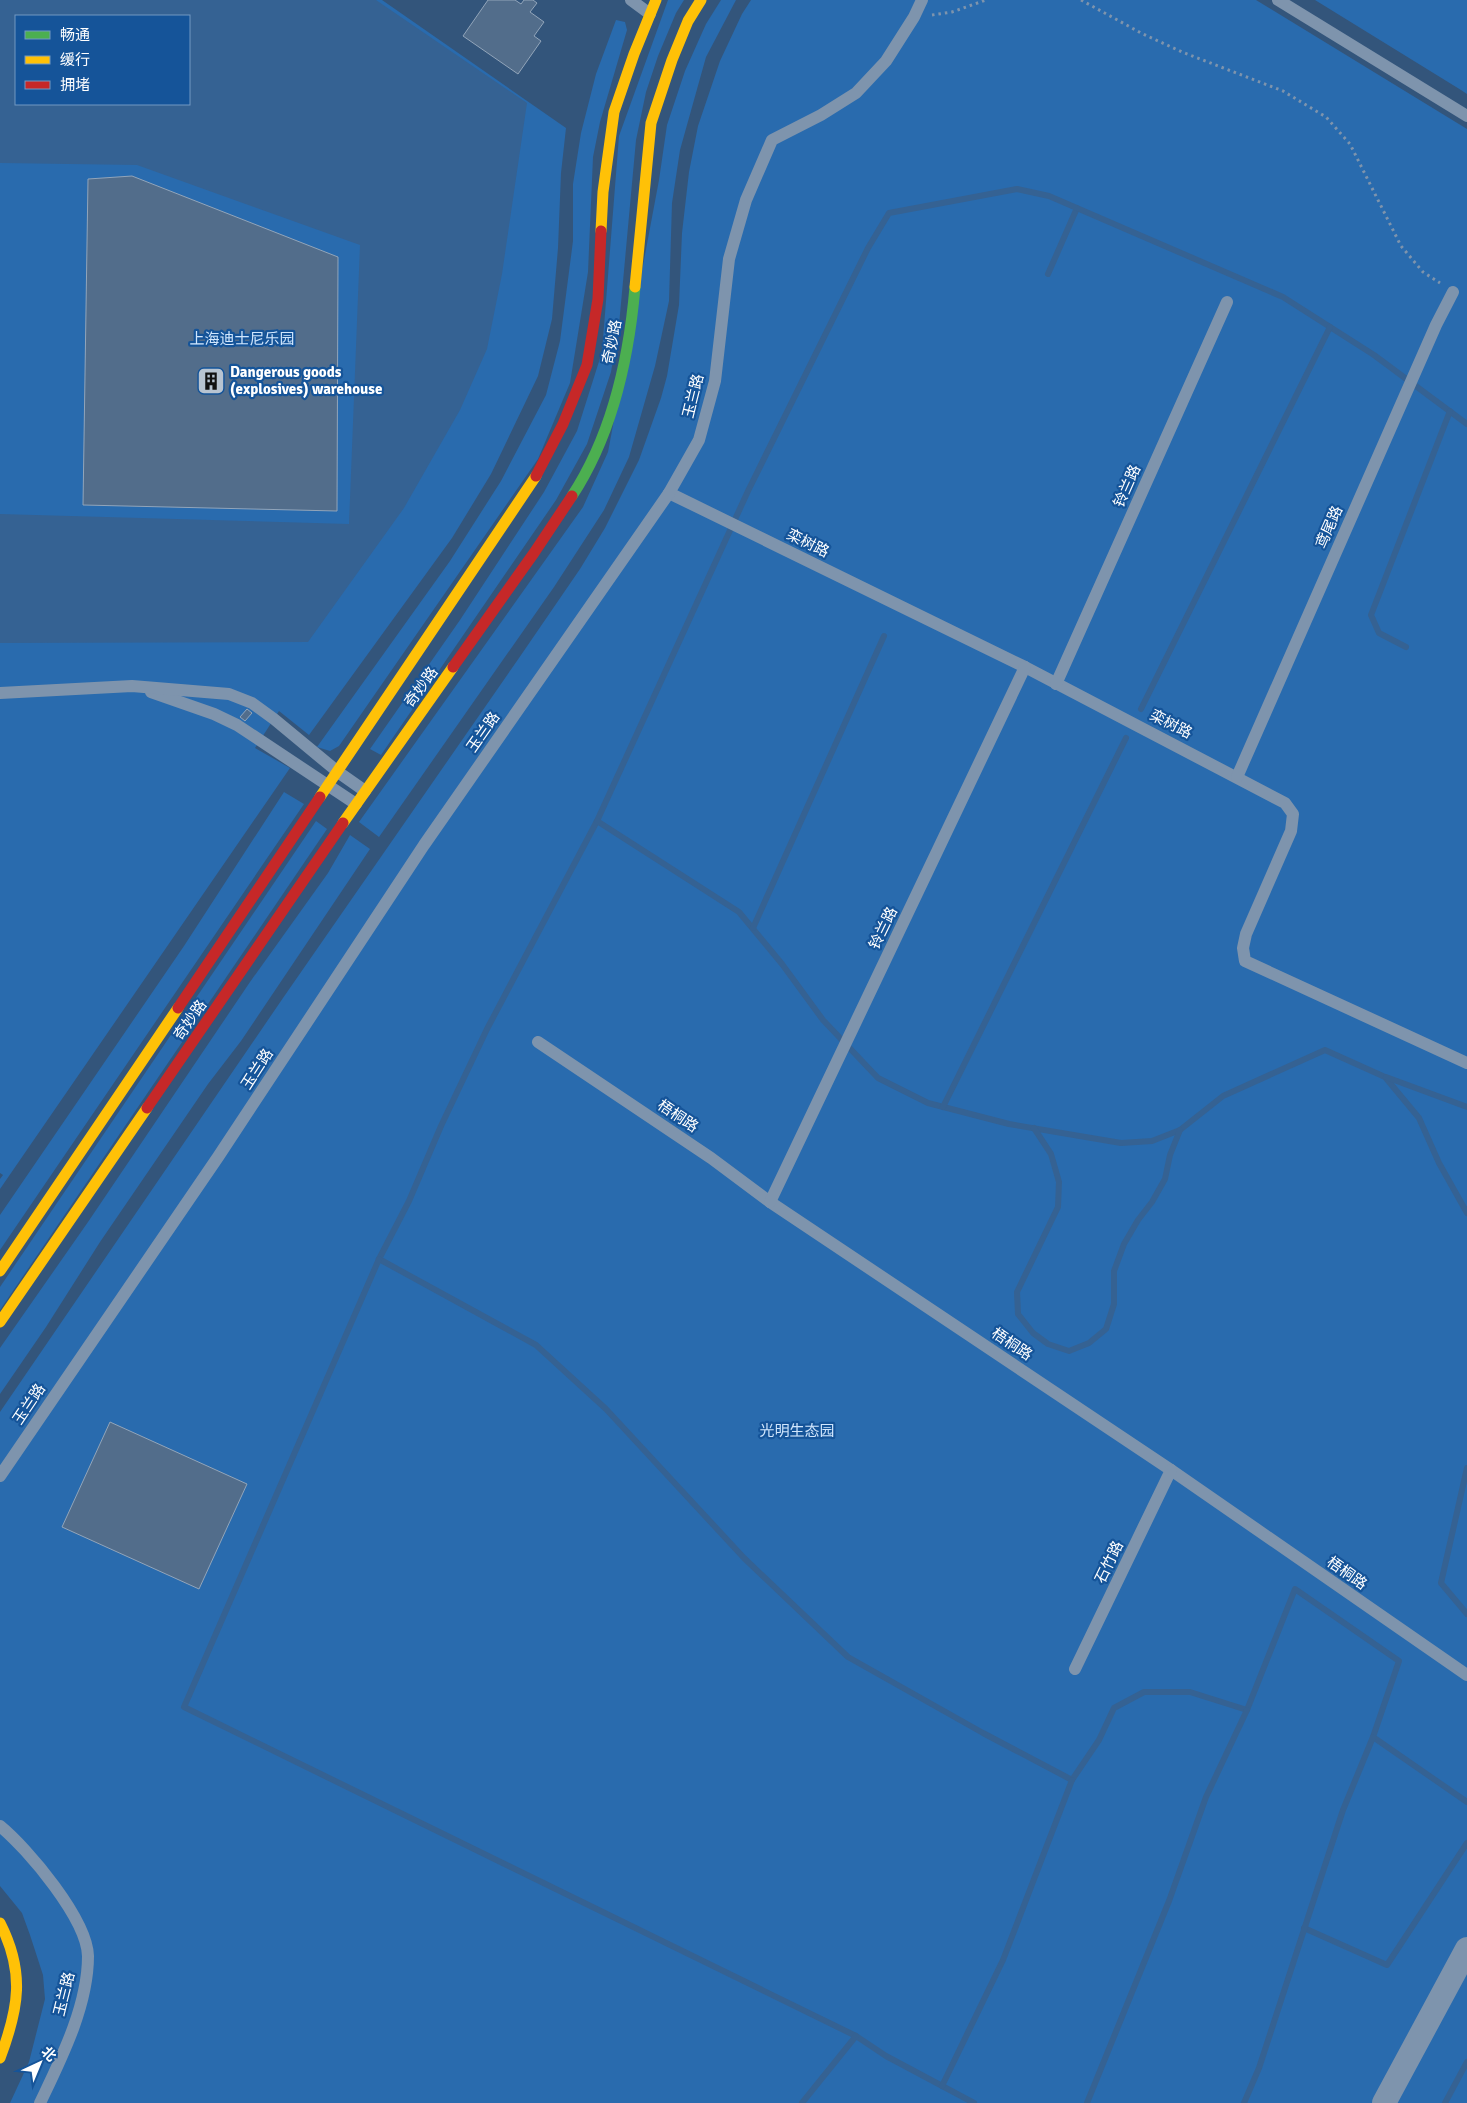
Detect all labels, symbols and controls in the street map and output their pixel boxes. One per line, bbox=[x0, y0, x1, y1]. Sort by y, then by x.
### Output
legend bbox=[15, 15, 190, 105]
text: 畅通 bbox=[60, 26, 90, 44]
text: 缓行 bbox=[60, 51, 90, 69]
text: 拥堵 bbox=[60, 76, 90, 94]
street label: 奇妙路 bbox=[599, 318, 625, 366]
park label: 上海迪士尼乐园 bbox=[189, 330, 295, 348]
place label: Dangerous goods (explosives) warehouse bbox=[230, 363, 382, 398]
building icon: Dangerous goods (explosives) warehouse bbox=[196, 366, 226, 396]
street label: 玉兰路 bbox=[679, 372, 707, 420]
street label: 铃兰路 bbox=[1110, 462, 1144, 510]
street label: 鸢尾路 bbox=[1312, 503, 1346, 551]
street label: 栾树路 bbox=[784, 525, 832, 561]
street label: 奇妙路 bbox=[400, 664, 442, 710]
street label: 栾树路 bbox=[1147, 706, 1195, 742]
street label: 玉兰路 bbox=[463, 708, 503, 756]
street label: 铃兰路 bbox=[865, 904, 901, 952]
street label: 奇妙路 bbox=[170, 996, 210, 1044]
street label: 玉兰路 bbox=[237, 1045, 277, 1093]
street label: 梧桐路 bbox=[654, 1096, 702, 1136]
street label: 梧桐路 bbox=[988, 1324, 1036, 1364]
street label: 玉兰路 bbox=[9, 1380, 49, 1428]
park label: 光明生态园 bbox=[759, 1422, 835, 1440]
street label: 石竹路 bbox=[1091, 1538, 1127, 1586]
street label: 梧桐路 bbox=[1323, 1553, 1371, 1593]
street label: 玉兰路 bbox=[50, 1970, 78, 2018]
north arrow bbox=[15, 2038, 65, 2088]
text: 北 bbox=[38, 2043, 60, 2065]

